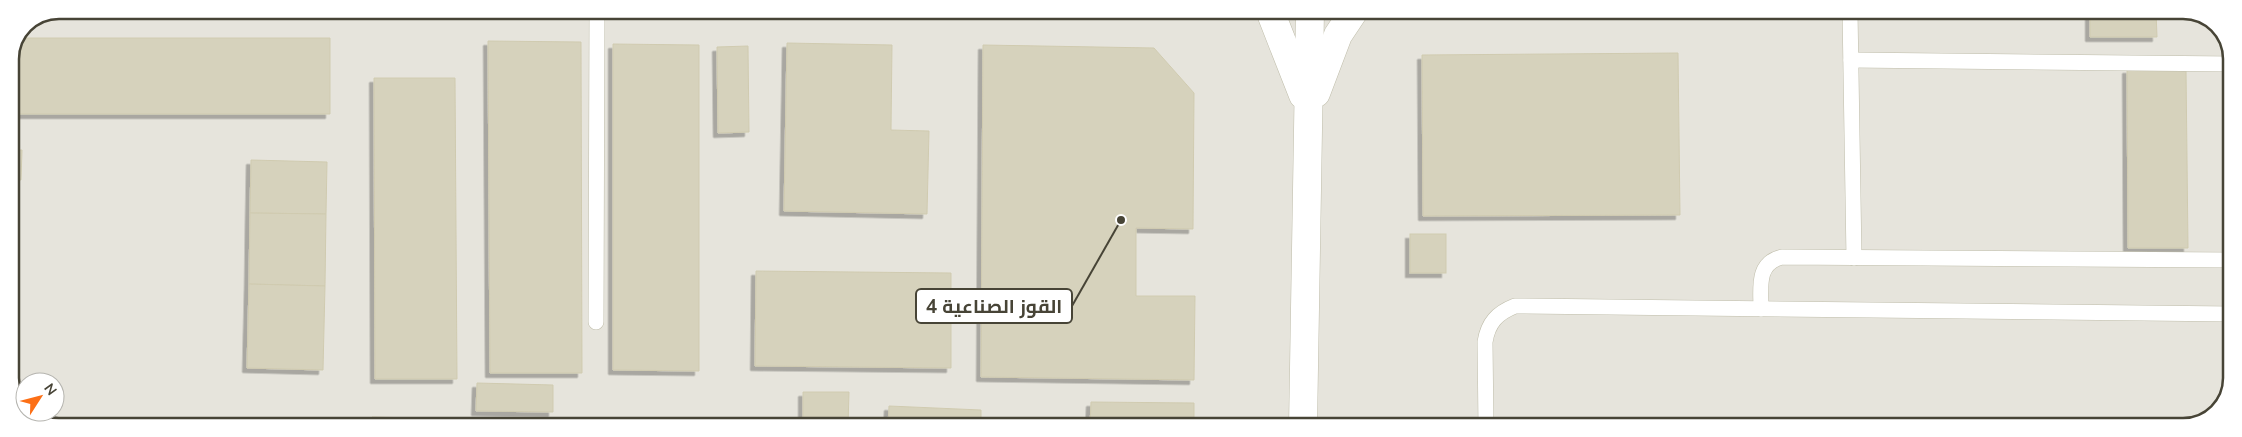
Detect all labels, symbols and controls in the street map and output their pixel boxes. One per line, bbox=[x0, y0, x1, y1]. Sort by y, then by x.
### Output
callout: القوز الصناعية 4 bbox=[916, 289, 1072, 323]
text: القوز الصناعية 4 bbox=[926, 294, 1062, 320]
north arrow bbox=[15, 372, 65, 422]
text: N bbox=[39, 380, 61, 399]

